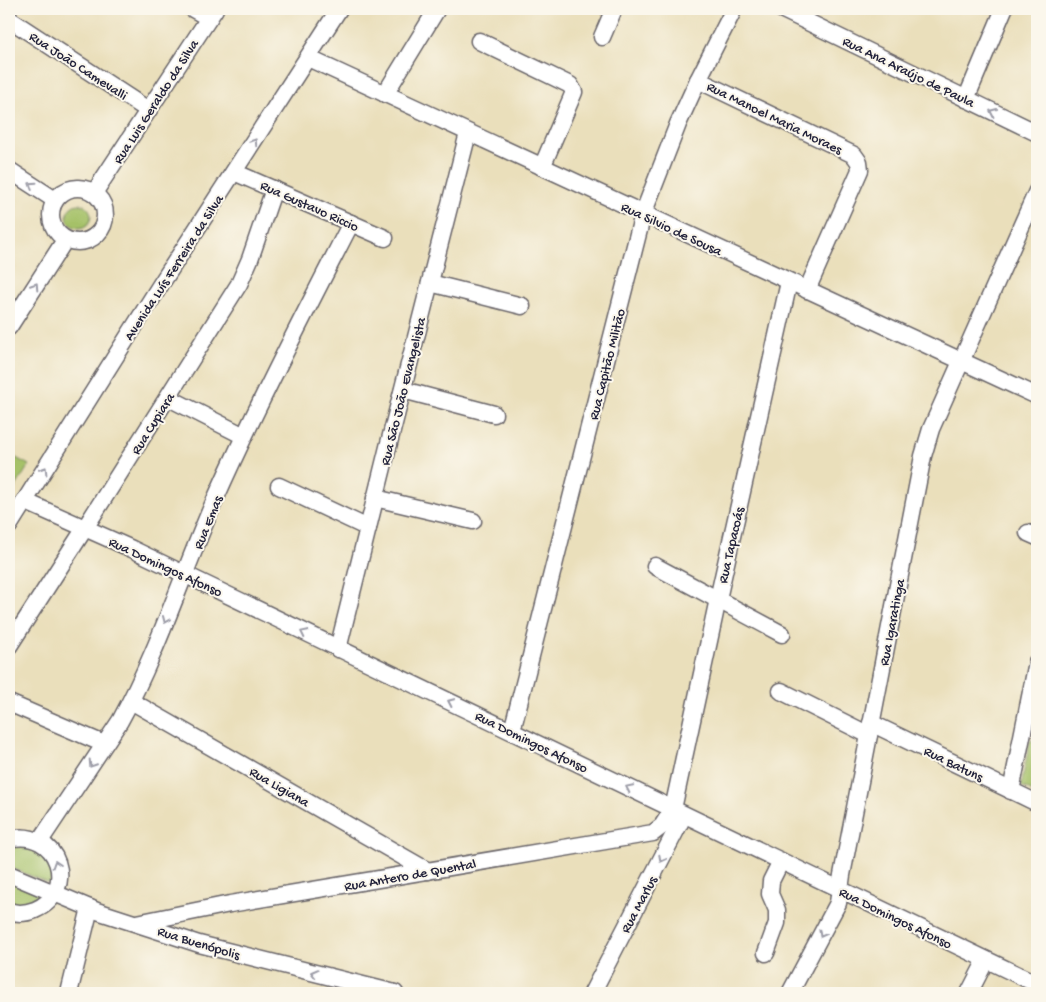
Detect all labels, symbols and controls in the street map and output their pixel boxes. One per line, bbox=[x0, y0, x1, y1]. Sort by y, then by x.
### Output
street label: Rua João Camevalli bbox=[25, 29, 130, 105]
street label: Rua Ana Araújo de Paula bbox=[839, 34, 978, 113]
street label: Rua Luis Geraldo da Silva bbox=[111, 36, 204, 168]
street label: Rua Manoel Maria Moraes bbox=[703, 79, 845, 160]
one-way arrow bbox=[989, 108, 998, 119]
one-way arrow bbox=[247, 138, 257, 147]
street label: Rua Gustavo Riccio bbox=[257, 178, 361, 237]
one-way arrow bbox=[28, 181, 37, 191]
street label: Avenida Luís Ferreira da Silva bbox=[122, 191, 229, 344]
street label: Rua Silvio de Sousa bbox=[618, 199, 725, 262]
one-way arrow bbox=[29, 283, 38, 292]
street label: Rua Capitão Militão bbox=[586, 307, 630, 422]
street label: Rua São João Evangelista bbox=[378, 315, 431, 467]
street label: Rua Cupiara bbox=[128, 389, 180, 458]
one-way arrow bbox=[37, 467, 47, 476]
street label: Rua Emas bbox=[191, 493, 228, 552]
street label: Rua Tapacoás bbox=[715, 505, 750, 585]
street label: Rua Domingos Afonso bbox=[105, 534, 225, 602]
street label: Rua Igaratinga bbox=[877, 576, 910, 667]
one-way arrow bbox=[161, 615, 172, 624]
one-way arrow bbox=[301, 629, 310, 639]
one-way arrow bbox=[447, 698, 456, 709]
street label: Rua Domingos Afonso bbox=[472, 709, 590, 778]
street label: Rua Batuns bbox=[920, 744, 986, 787]
one-way arrow bbox=[89, 758, 98, 767]
street label: Rua Ligiana bbox=[246, 764, 313, 813]
one-way arrow bbox=[625, 784, 634, 794]
one-way arrow bbox=[658, 854, 668, 863]
street label: Rua Antero de Quental bbox=[343, 856, 478, 896]
one-way arrow bbox=[52, 860, 62, 868]
street label: Rua Marlus bbox=[618, 873, 663, 937]
street label: Rua Domingos Afonso bbox=[836, 885, 954, 954]
street label: Rua Buenópolis bbox=[155, 924, 242, 965]
one-way arrow bbox=[818, 929, 828, 938]
one-way arrow bbox=[310, 968, 319, 979]

